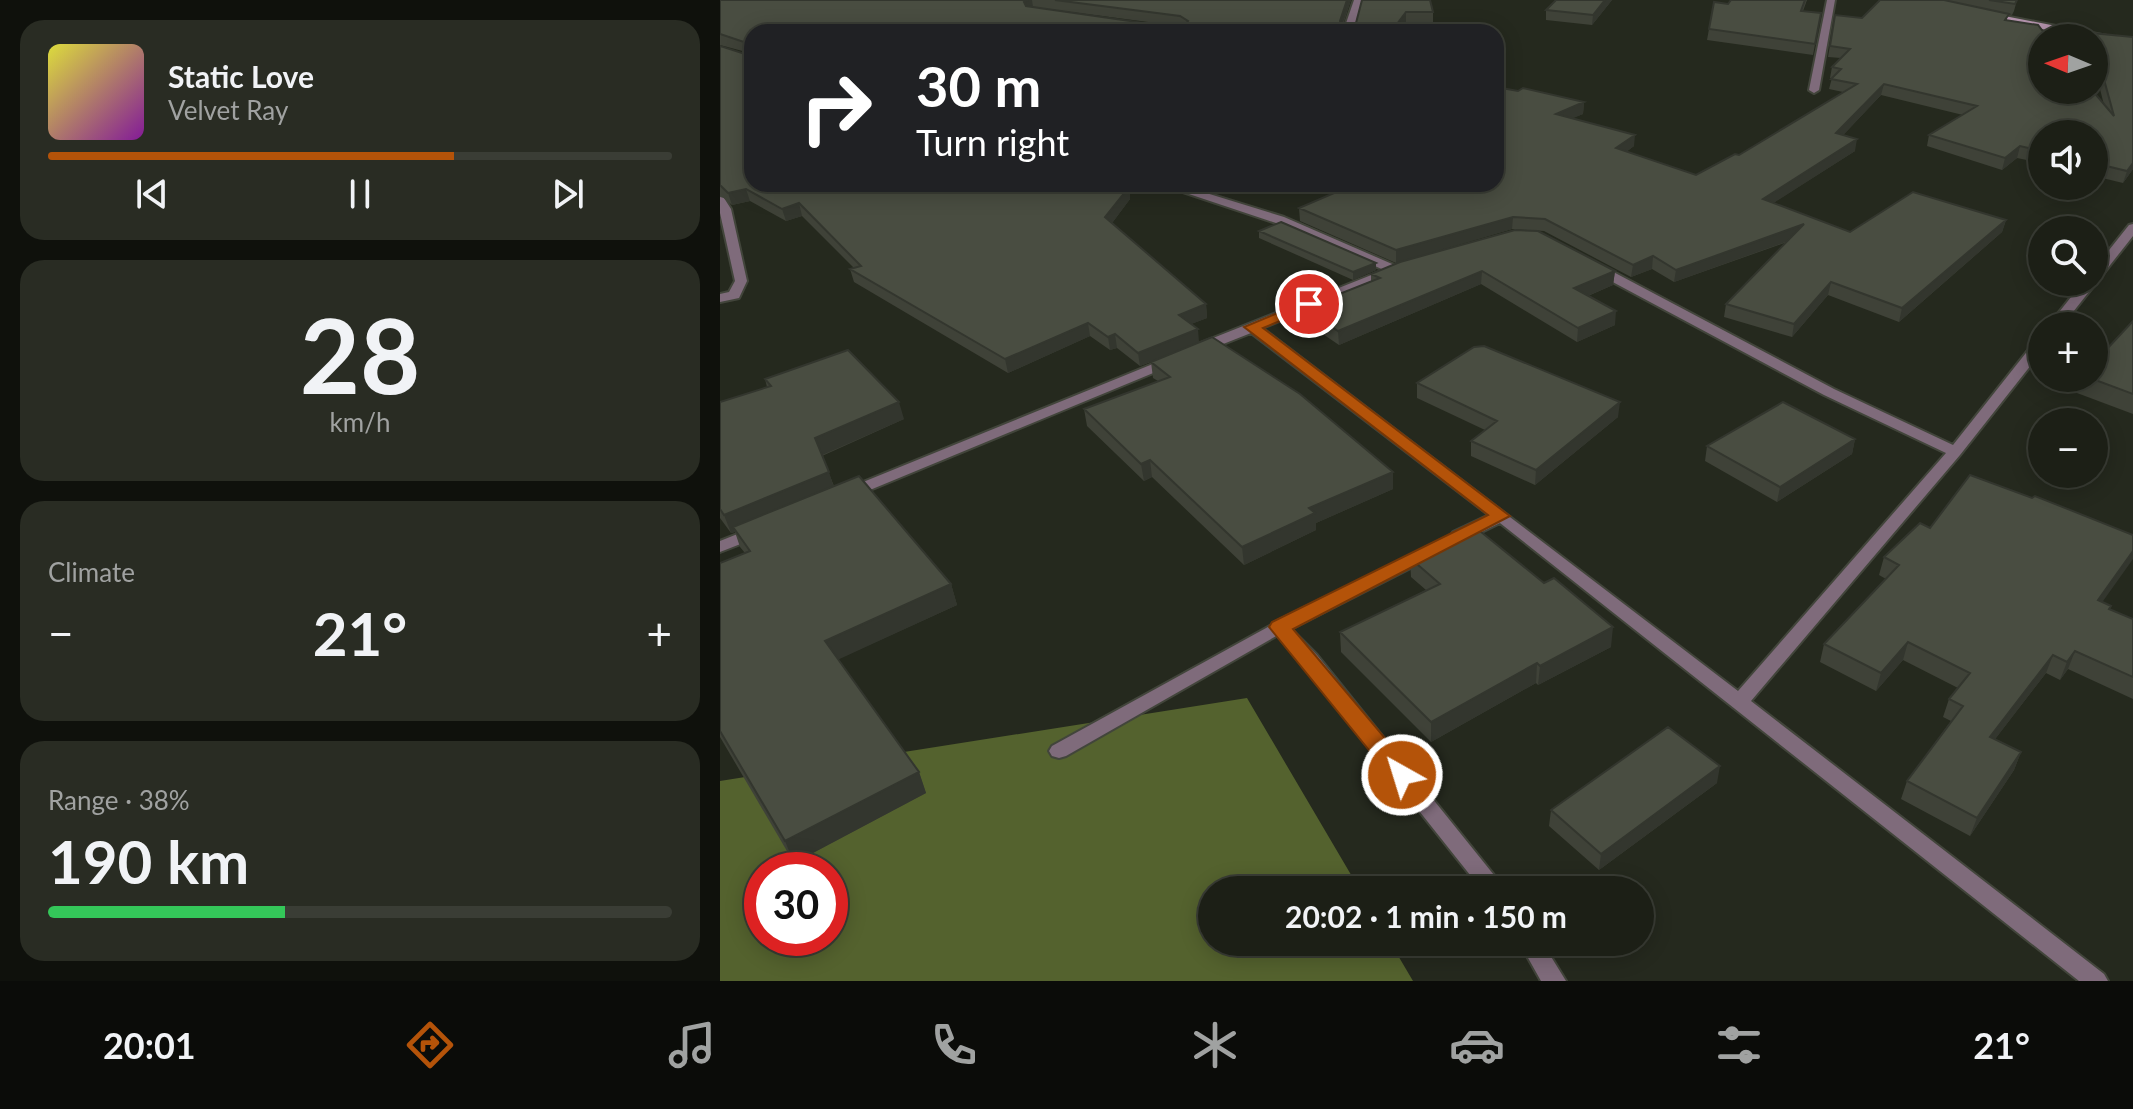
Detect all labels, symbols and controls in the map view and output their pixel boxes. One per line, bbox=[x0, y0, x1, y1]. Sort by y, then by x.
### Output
north arrow bbox=[2028, 24, 2108, 104]
map controls bbox=[2028, 24, 2108, 488]
text: 30 m bbox=[916, 52, 1041, 119]
icon: right bbox=[784, 56, 888, 160]
text: Static Love bbox=[168, 58, 314, 94]
text: Velvet Ray bbox=[168, 94, 288, 126]
text: Turn right bbox=[916, 120, 1069, 164]
button: sound bbox=[2028, 120, 2108, 200]
icon: previous bbox=[130, 172, 174, 216]
icon: pause bbox=[338, 172, 382, 216]
icon: next bbox=[546, 172, 590, 216]
button: search bbox=[2028, 216, 2108, 296]
pin bbox=[1275, 270, 1343, 338]
icon: arrive bbox=[1287, 282, 1331, 326]
text: 28 bbox=[300, 291, 420, 416]
button: + bbox=[2028, 312, 2108, 392]
text: km/h bbox=[330, 406, 390, 438]
button: − bbox=[2028, 408, 2108, 488]
text: Climate bbox=[48, 556, 135, 588]
text: 21° bbox=[313, 597, 407, 669]
text: − bbox=[48, 607, 74, 659]
text: + bbox=[646, 607, 672, 659]
position arrow bbox=[1360, 733, 1444, 817]
text: Range · 38% bbox=[48, 784, 190, 816]
text: 190 km bbox=[48, 825, 249, 897]
speed limit sign: 30 bbox=[744, 852, 848, 956]
text: 20:02 · 1 min · 150 m bbox=[1285, 898, 1567, 934]
icon: directions bbox=[402, 1017, 458, 1073]
icon: music bbox=[664, 1017, 720, 1073]
icon: phone bbox=[926, 1017, 982, 1073]
icon: climate bbox=[1187, 1017, 1243, 1073]
icon: car bbox=[1449, 1017, 1505, 1073]
icon: filters bbox=[1711, 1017, 1767, 1073]
text: 20:01 bbox=[103, 1023, 196, 1067]
text: 21° bbox=[1973, 1023, 2030, 1067]

